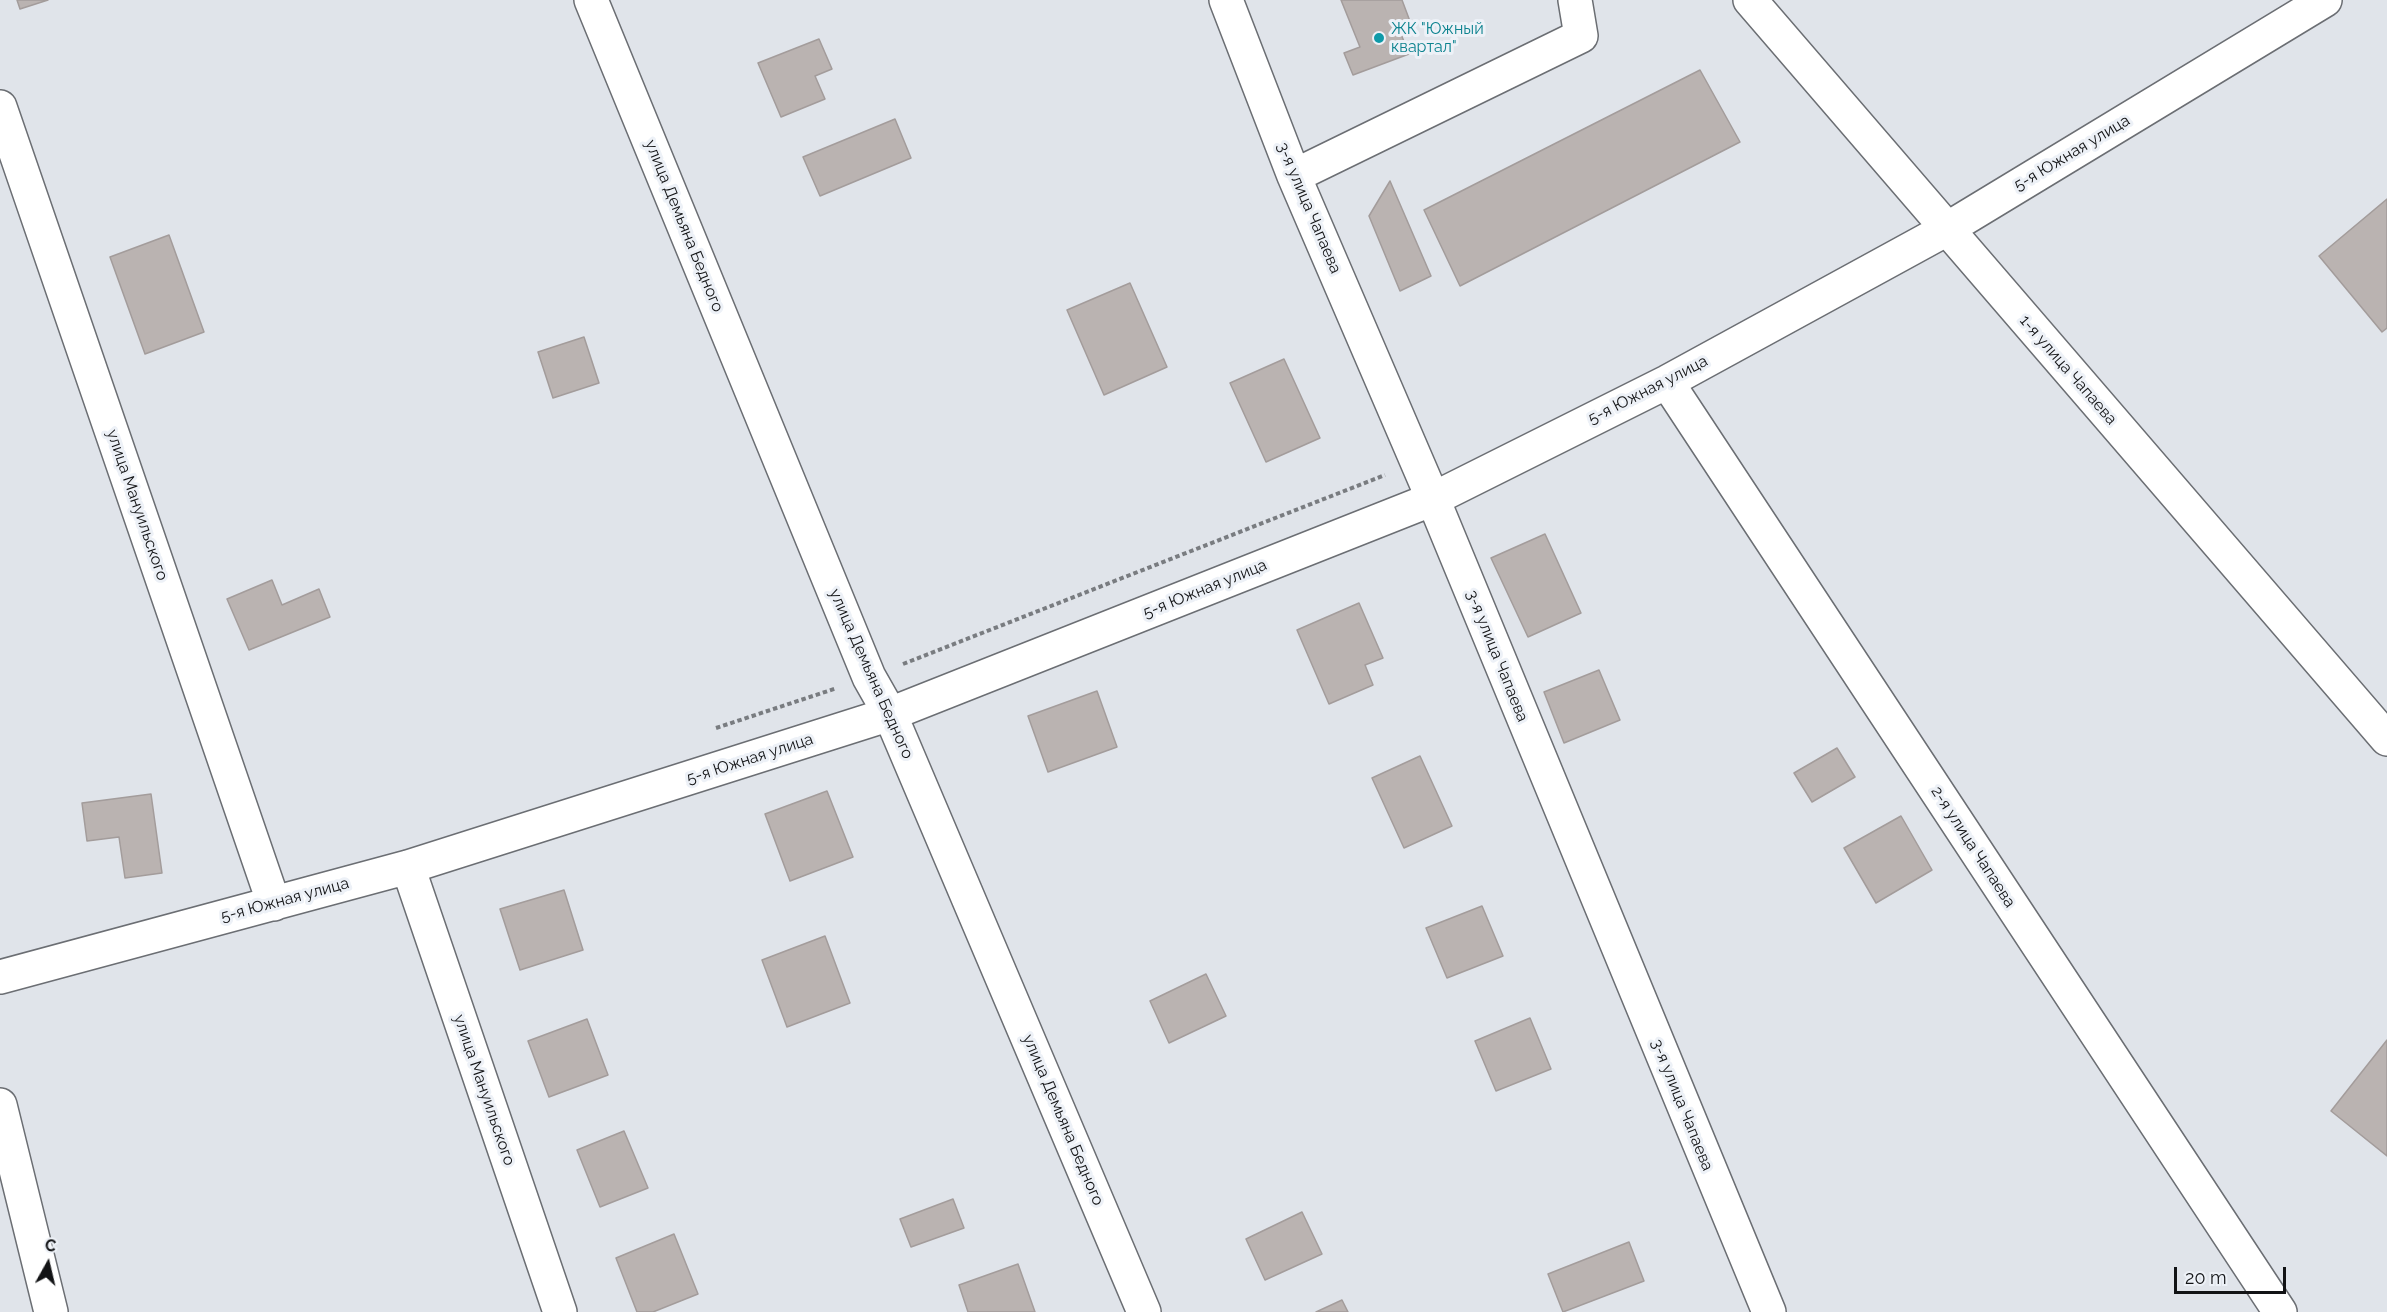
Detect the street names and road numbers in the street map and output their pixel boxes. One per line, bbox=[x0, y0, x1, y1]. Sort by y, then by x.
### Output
street label: 5-я Южная улица bbox=[2011, 111, 2133, 195]
street label: улица Демьяна Бедного bbox=[641, 137, 727, 315]
street label: 3-я улица Чапаева bbox=[1273, 140, 1345, 276]
street label: 1-я улица Чапаева bbox=[2015, 311, 2121, 429]
street label: 5-я Южная улица bbox=[1585, 352, 1711, 428]
street label: улица Мануильского bbox=[102, 427, 172, 583]
street label: 5-я Южная улица bbox=[1140, 555, 1270, 623]
street label: улица Демьяна Бедного bbox=[825, 586, 917, 762]
street label: 3-я улица Чапаева bbox=[1462, 587, 1532, 725]
street label: 5-я Южная улица bbox=[684, 730, 816, 788]
street label: 2-я улица Чапаева bbox=[1927, 783, 2019, 911]
street label: 5-я Южная улица bbox=[219, 874, 351, 926]
street label: улица Мануильского bbox=[449, 1012, 519, 1168]
street label: улица Демьяна Бедного bbox=[1018, 1032, 1108, 1208]
street label: 3-я улица Чапаева bbox=[1647, 1036, 1717, 1174]

